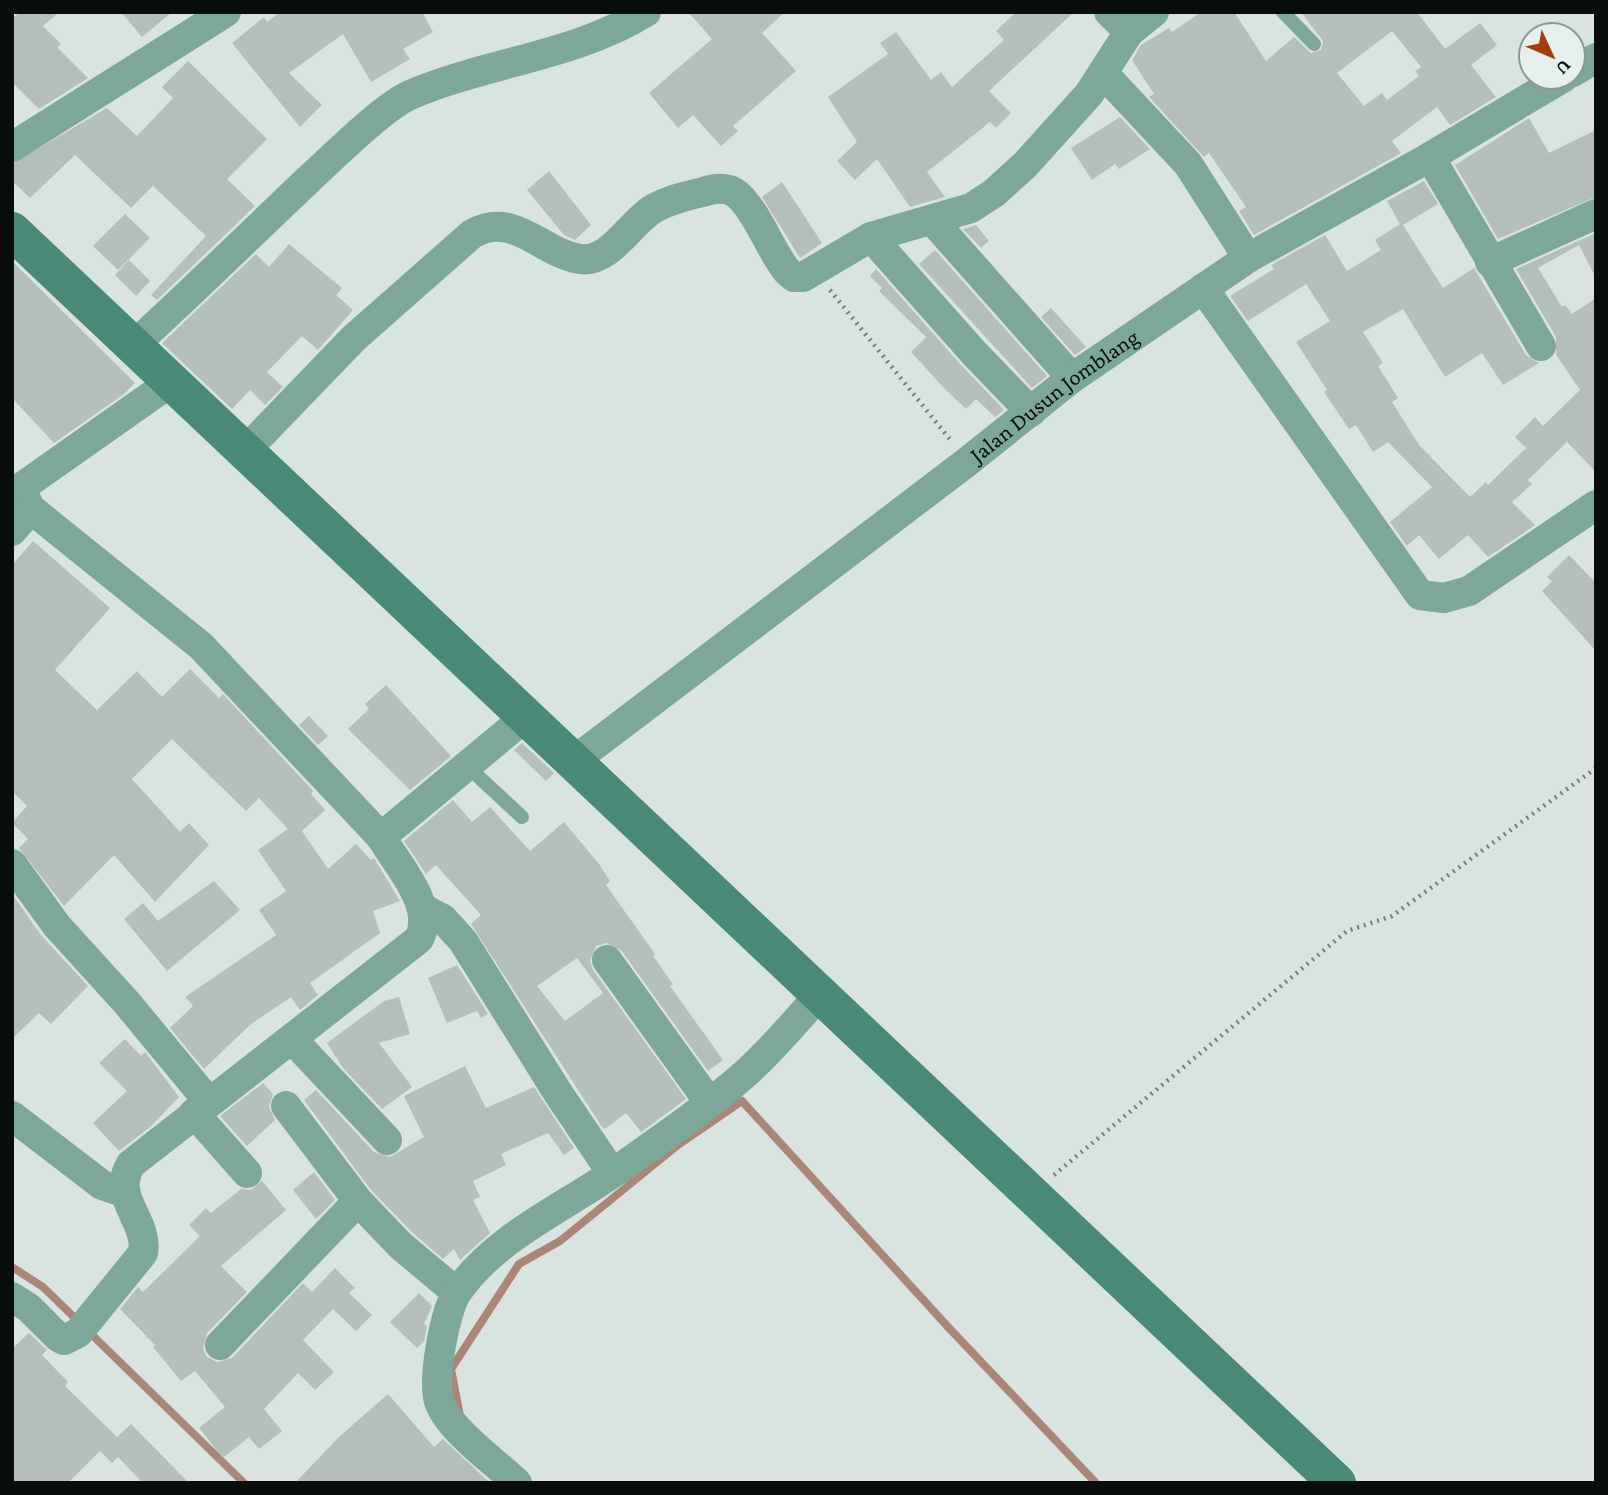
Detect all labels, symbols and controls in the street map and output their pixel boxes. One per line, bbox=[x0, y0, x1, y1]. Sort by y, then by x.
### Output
north arrow bbox=[1517, 21, 1587, 91]
text: U bbox=[1552, 55, 1576, 79]
street label: Jalan Dusun Jomblang bbox=[963, 324, 1143, 469]

